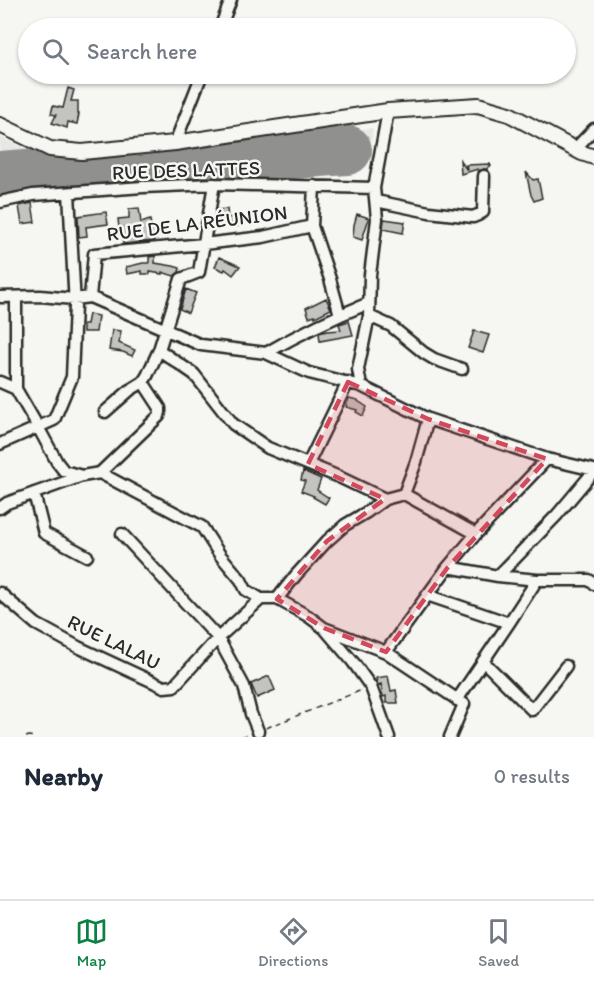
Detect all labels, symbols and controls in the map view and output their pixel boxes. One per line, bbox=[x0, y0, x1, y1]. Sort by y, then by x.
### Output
search box bbox=[18, 18, 576, 84]
icon: search bbox=[39, 35, 72, 68]
text: Search here bbox=[87, 38, 197, 65]
street label: RUE DES LATTES bbox=[111, 155, 261, 185]
street label: RUE DE LA RÉUNION bbox=[105, 200, 289, 246]
street label: RUE LALAU bbox=[64, 609, 164, 675]
text: Nearby bbox=[24, 760, 103, 792]
text: 0 results bbox=[494, 764, 570, 788]
tab: Map bbox=[75, 915, 108, 970]
tab: Directions bbox=[258, 915, 328, 970]
tab: Saved bbox=[478, 915, 519, 970]

